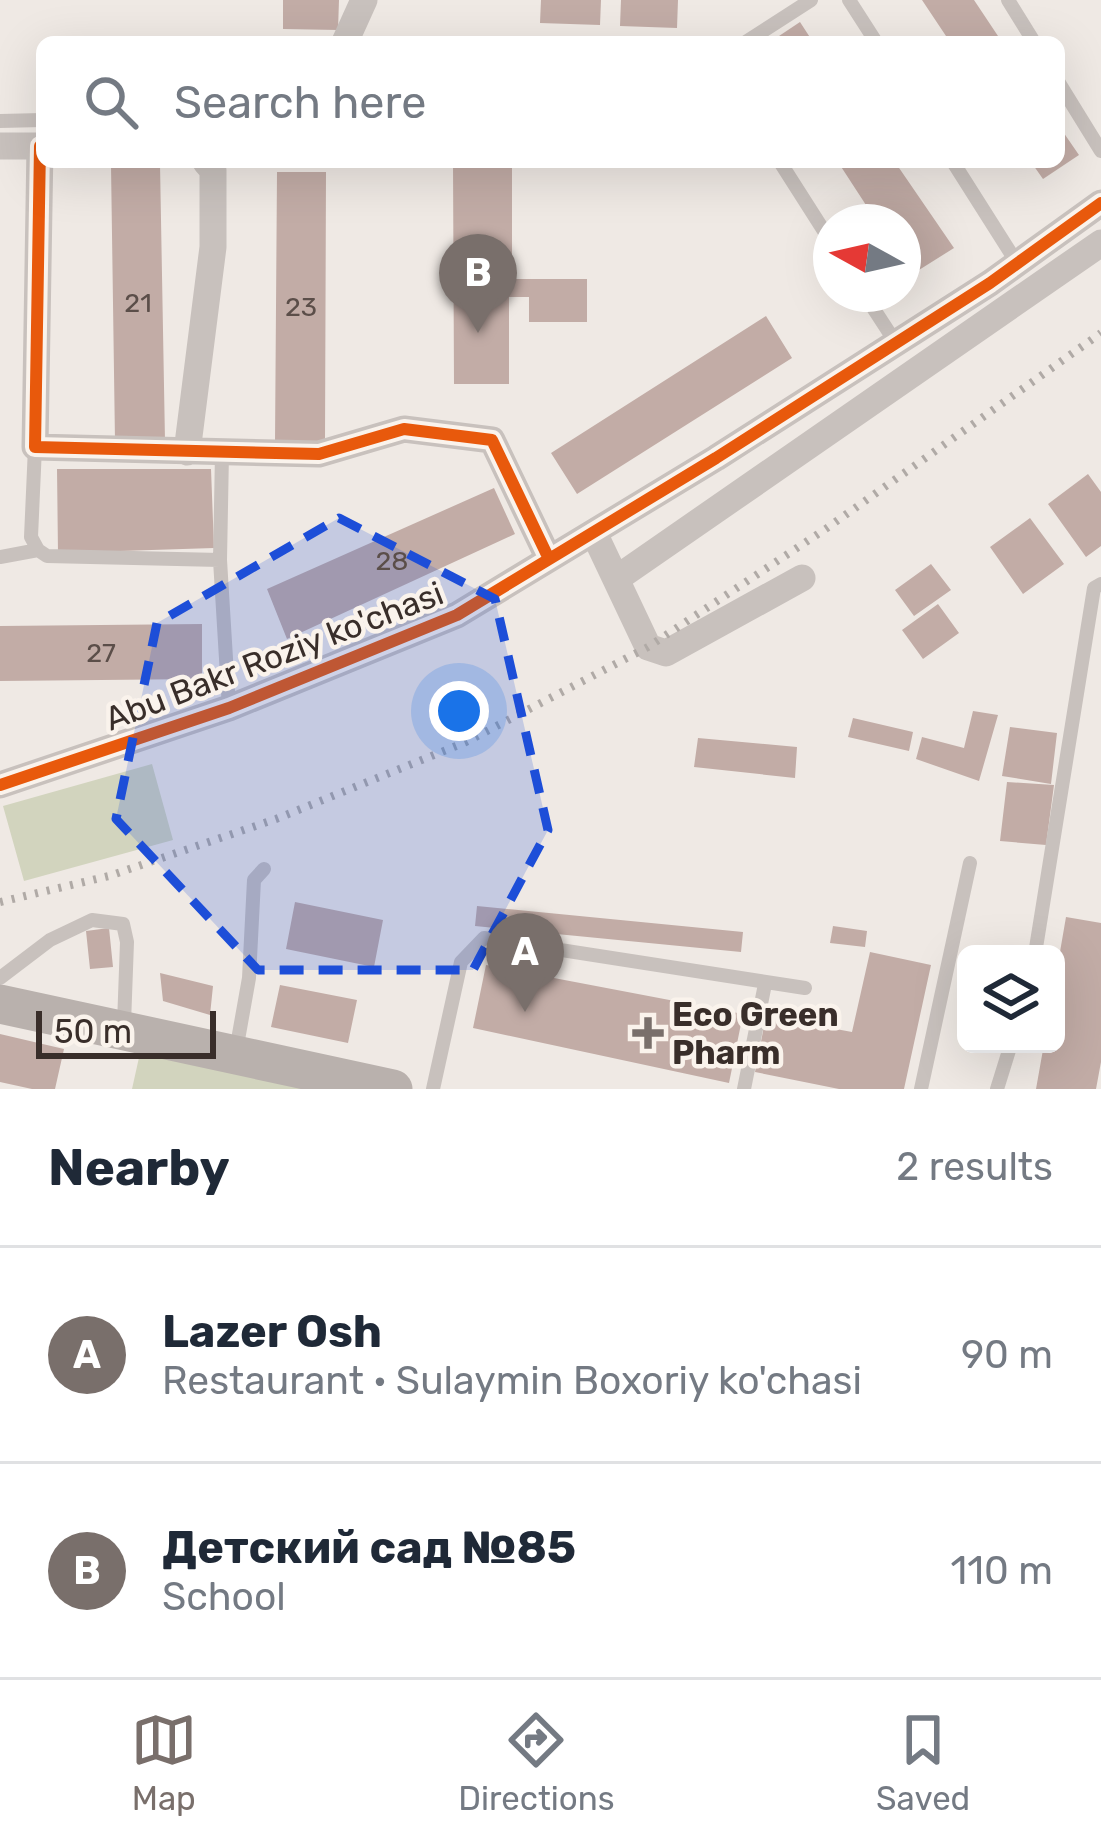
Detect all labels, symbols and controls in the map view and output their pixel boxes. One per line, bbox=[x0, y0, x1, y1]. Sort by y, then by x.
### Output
search box bbox=[36, 36, 1065, 168]
icon: search bbox=[78, 69, 144, 135]
text: Search here bbox=[174, 76, 426, 129]
north arrow bbox=[813, 204, 921, 312]
pin: B bbox=[439, 234, 517, 333]
house number: 21 bbox=[124, 287, 152, 319]
house number: 23 bbox=[285, 291, 317, 323]
house number: 28 bbox=[375, 545, 409, 577]
street label: Abu Bakr Roziy ko'chasi bbox=[99, 573, 449, 739]
house number: 27 bbox=[86, 637, 116, 669]
your location bbox=[429, 681, 489, 741]
pin: A bbox=[486, 913, 564, 1012]
map controls bbox=[957, 945, 1065, 1053]
button: layers bbox=[957, 945, 1065, 1053]
place label: Eco Green Pharm bbox=[672, 995, 839, 1072]
scale bar bbox=[36, 1005, 216, 1058]
text: 50 m bbox=[54, 1012, 132, 1051]
marker: Eco Green Pharm bbox=[635, 1020, 661, 1046]
text: Nearby bbox=[48, 1137, 230, 1198]
text: 2 results bbox=[896, 1144, 1053, 1190]
text: Lazer Osh bbox=[162, 1305, 382, 1358]
text: A bbox=[73, 1332, 101, 1378]
text: 90 m bbox=[961, 1332, 1053, 1378]
text: Restaurant · Sulaymin Boxoriy ko'chasi bbox=[162, 1358, 862, 1404]
text: Детский сад №85 bbox=[162, 1521, 576, 1574]
text: B bbox=[73, 1548, 101, 1594]
text: 110 m bbox=[951, 1548, 1053, 1594]
text: School bbox=[162, 1574, 286, 1620]
tab: Map bbox=[131, 1707, 197, 1818]
tab: Directions bbox=[458, 1707, 615, 1818]
tab: Saved bbox=[876, 1707, 970, 1818]

